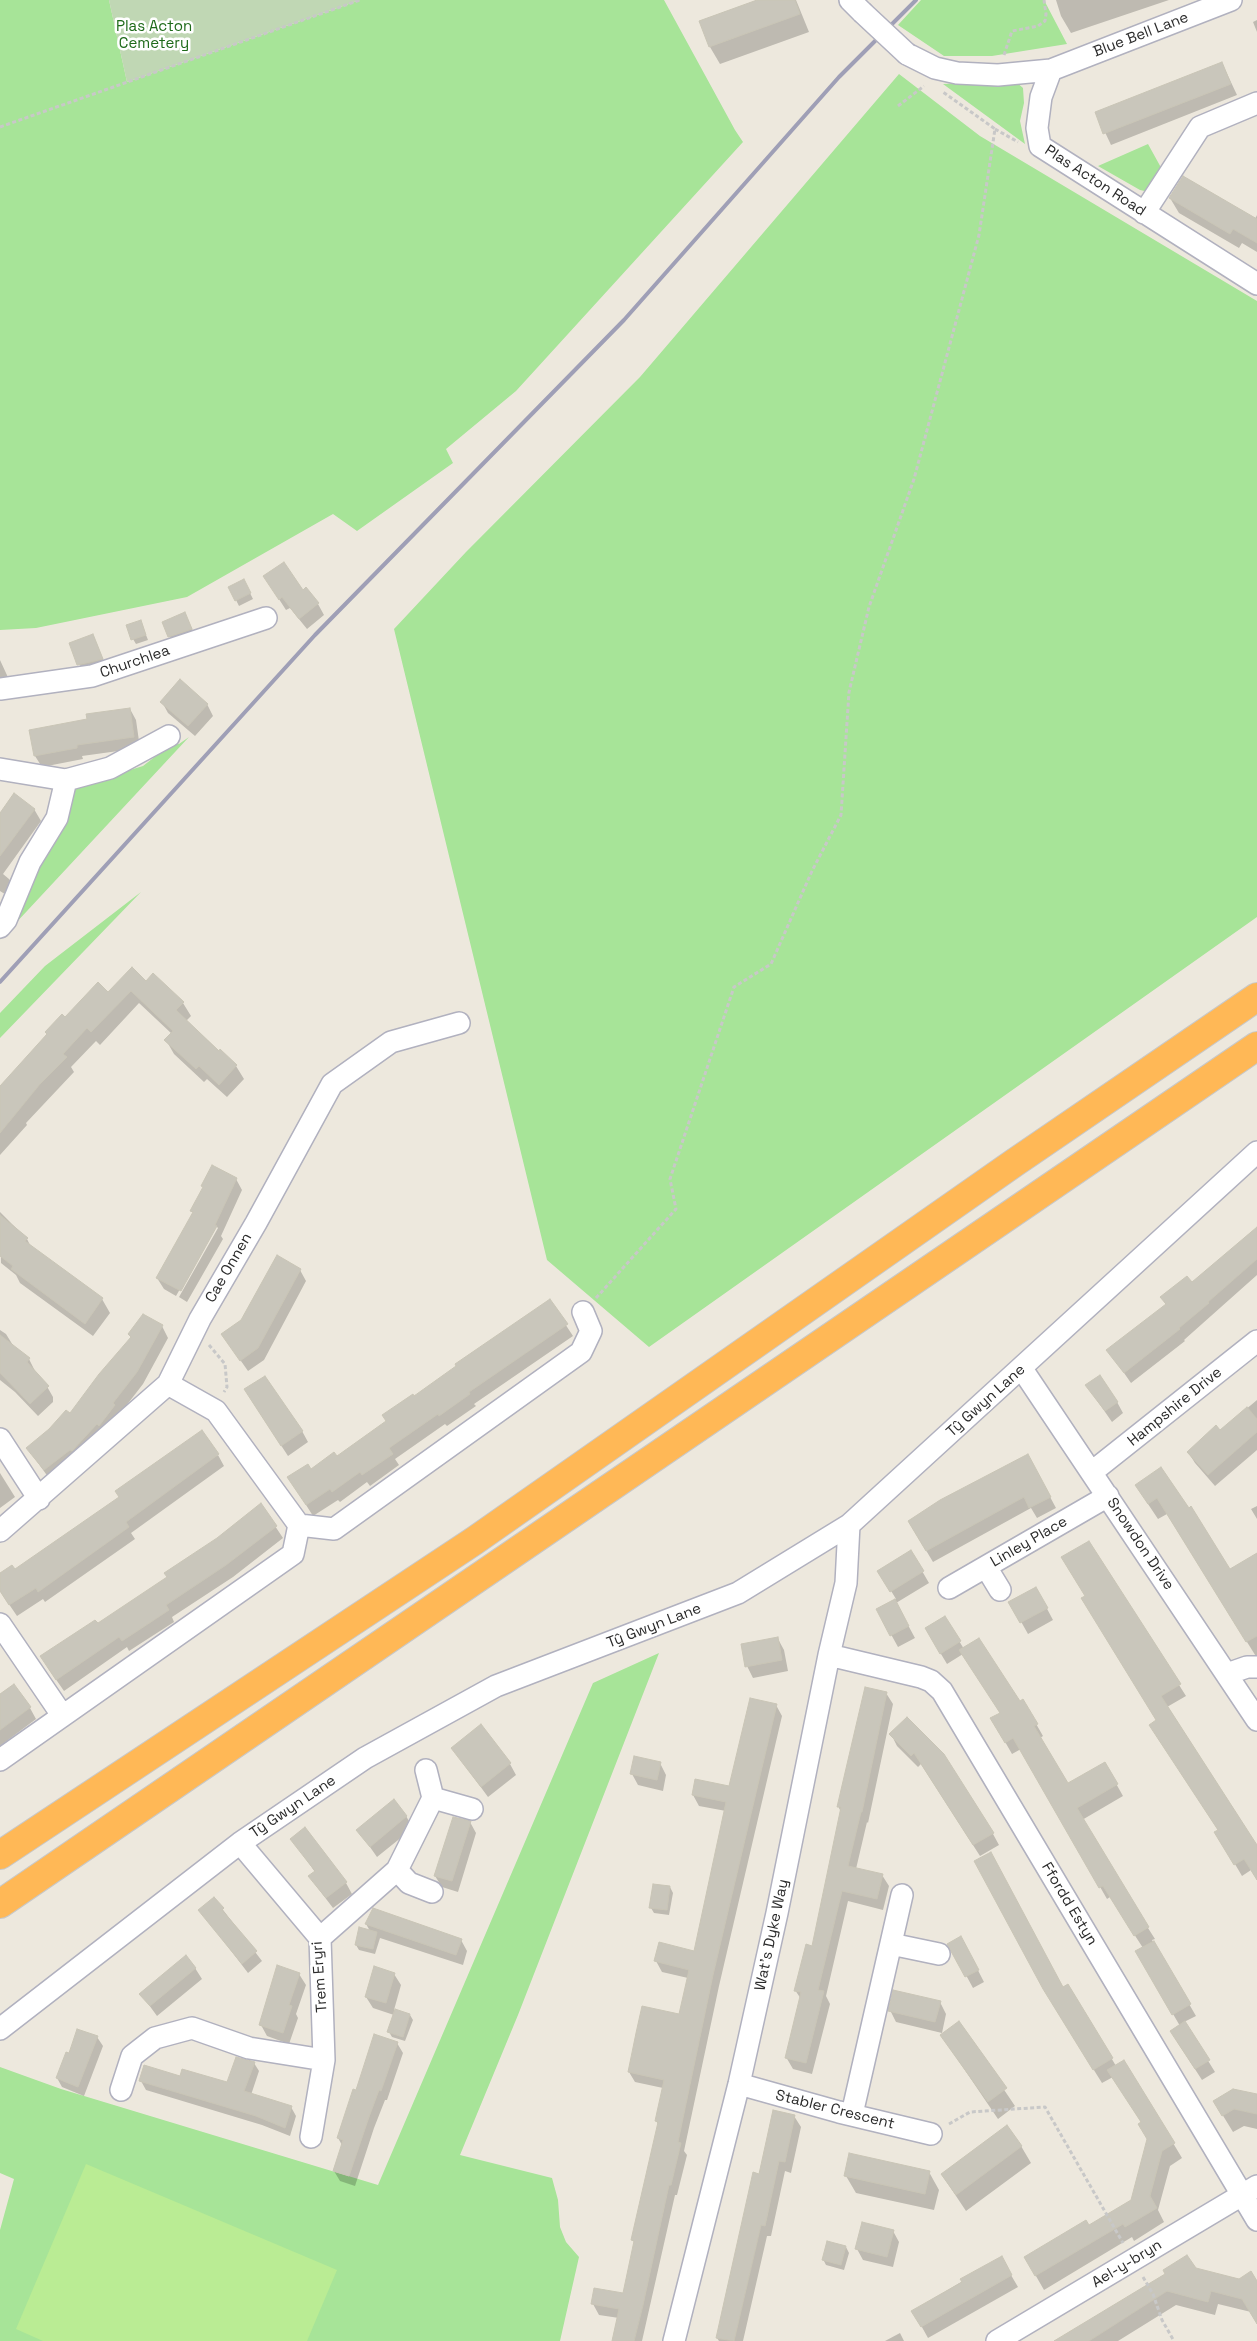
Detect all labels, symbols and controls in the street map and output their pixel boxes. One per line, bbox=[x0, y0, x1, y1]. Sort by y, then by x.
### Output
street label: Blue Bell Lane bbox=[1091, 9, 1191, 61]
park label: Plas Acton Cemetery bbox=[116, 18, 192, 53]
street label: Plas Acton Road bbox=[1041, 142, 1149, 220]
street label: Churchlea bbox=[98, 642, 172, 682]
street label: Cae Onnen bbox=[202, 1230, 256, 1306]
street label: Tŷ Gwyn Lane bbox=[943, 1361, 1029, 1441]
street label: Hampshire Drive bbox=[1124, 1364, 1226, 1450]
street label: Snowdon Drive bbox=[1103, 1494, 1177, 1594]
street label: Linley Place bbox=[987, 1513, 1071, 1571]
street label: Tŷ Gwyn Lane bbox=[604, 1600, 704, 1652]
street label: Tŷ Gwyn Lane bbox=[247, 1772, 339, 1842]
street label: Ffordd Estyn bbox=[1037, 1859, 1101, 1949]
street label: Wat's Dyke Way bbox=[751, 1878, 793, 1992]
street label: Trem Eryri bbox=[309, 1941, 331, 2013]
street label: Stabler Crescent bbox=[774, 2087, 896, 2133]
street label: Ael-y-bryn bbox=[1089, 2236, 1165, 2292]

